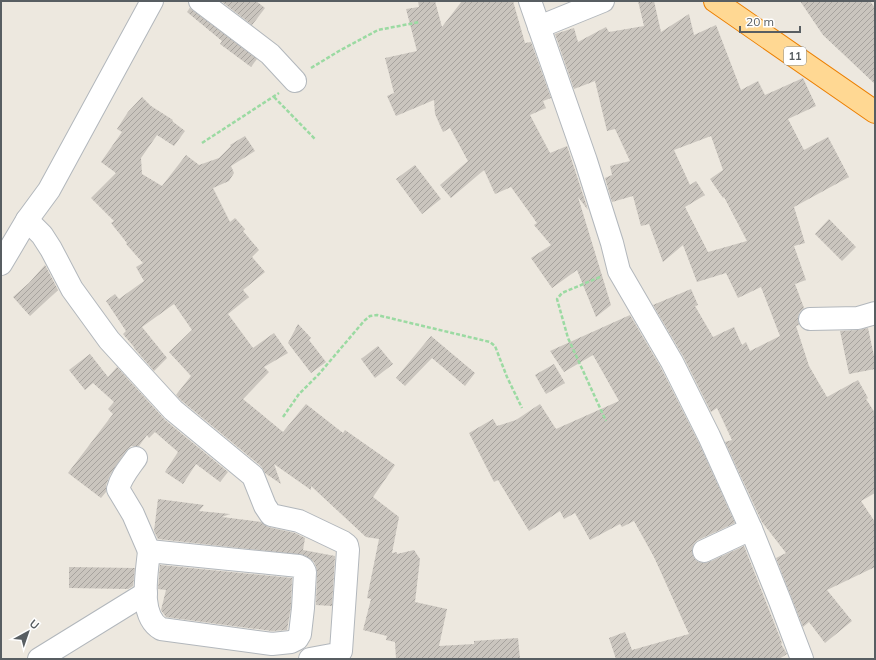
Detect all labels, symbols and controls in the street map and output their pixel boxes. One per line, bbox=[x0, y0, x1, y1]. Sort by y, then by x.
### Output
scale bar bbox=[740, 8, 800, 34]
text: 20 m bbox=[746, 14, 774, 29]
road number: 11 bbox=[784, 47, 806, 65]
north arrow bbox=[8, 612, 48, 652]
text: U bbox=[27, 616, 42, 632]

